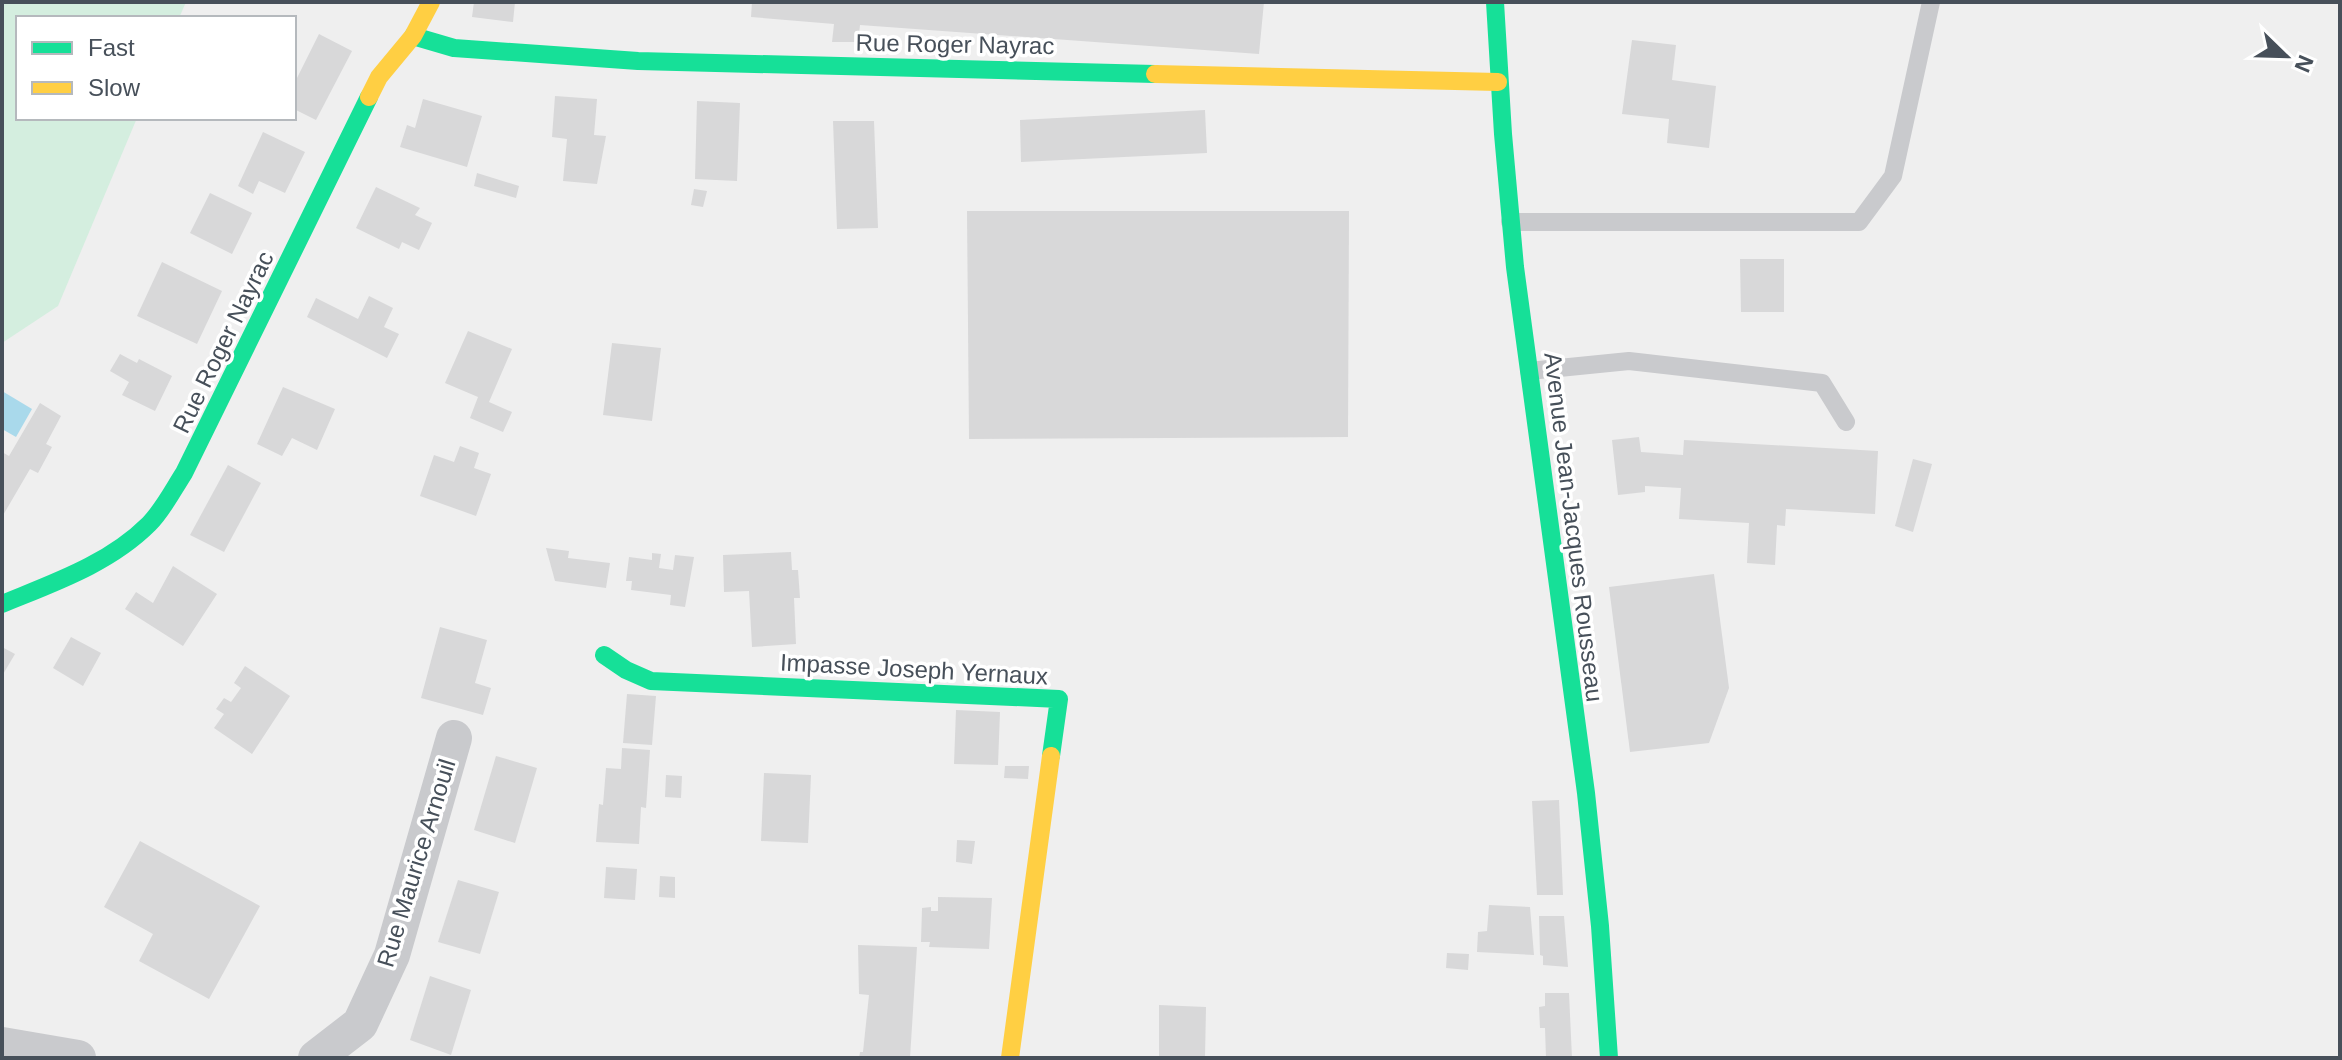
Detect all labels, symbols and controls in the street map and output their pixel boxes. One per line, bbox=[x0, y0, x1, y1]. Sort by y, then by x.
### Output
legend bbox=[16, 16, 296, 120]
north arrow bbox=[2246, 16, 2326, 96]
street label: Rue Roger Nayrac bbox=[855, 29, 1055, 59]
text: Fast bbox=[88, 34, 135, 61]
text: N bbox=[2289, 51, 2319, 76]
text: Slow bbox=[88, 74, 141, 101]
street label: Rue Roger Nayrac bbox=[167, 247, 279, 437]
street label: Avenue Jean-Jacques Rousseau bbox=[1539, 351, 1609, 703]
street label: Impasse Joseph Yernaux bbox=[779, 649, 1049, 689]
street label: Rue Maurice Arnouil bbox=[371, 756, 461, 970]

